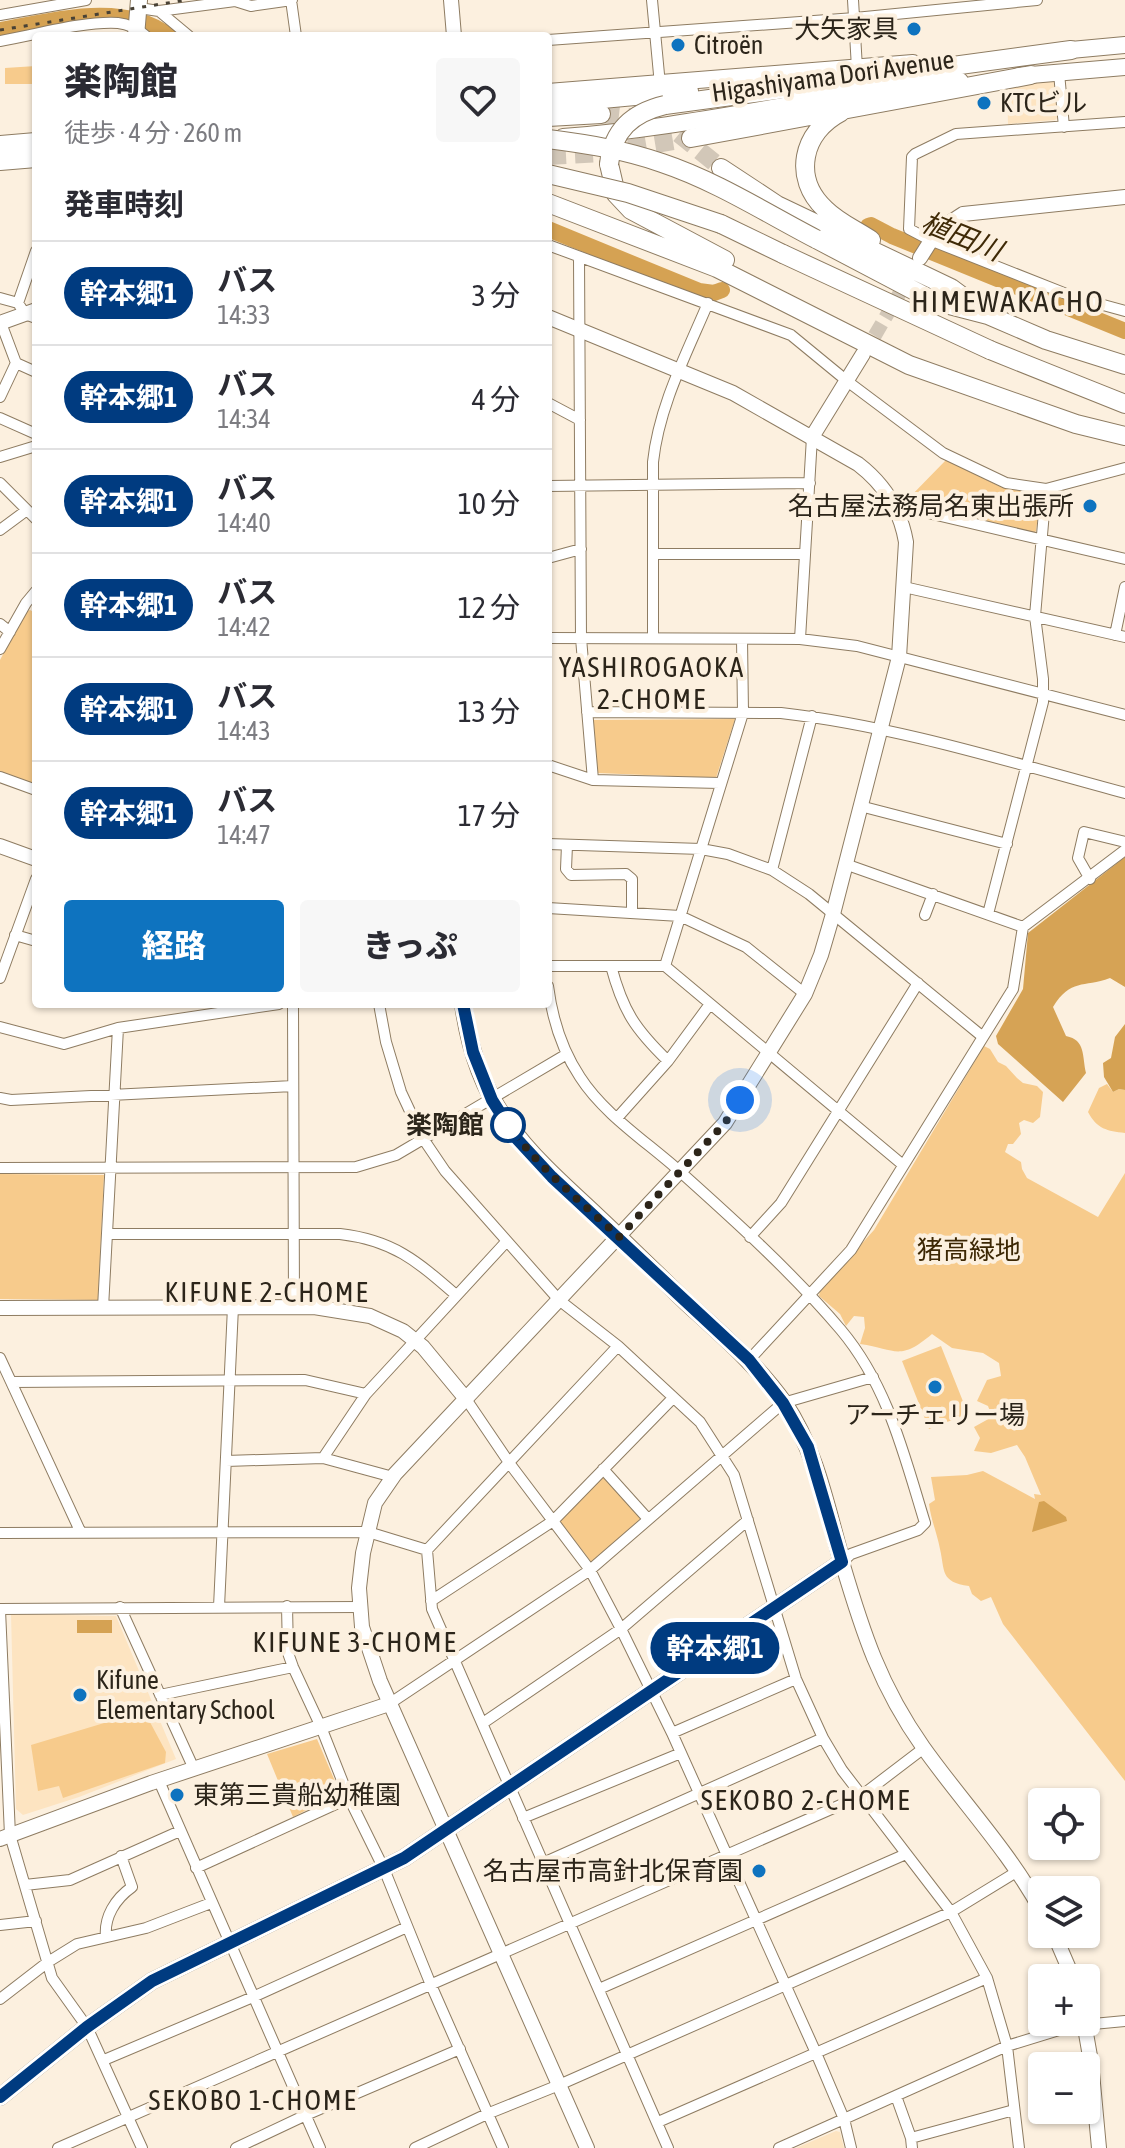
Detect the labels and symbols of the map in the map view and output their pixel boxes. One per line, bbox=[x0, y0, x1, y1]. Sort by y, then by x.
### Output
place label: 大矢家具 bbox=[794, 14, 898, 44]
marker: 大矢家具 bbox=[905, 20, 923, 38]
place label: Citroën bbox=[694, 30, 763, 60]
marker: Citroën bbox=[669, 36, 687, 54]
street label: Higashiyama Dori Avenue bbox=[710, 44, 956, 108]
place label: KTCビル bbox=[1000, 88, 1087, 118]
marker: KTCビル bbox=[975, 94, 993, 112]
water label: 植田川 bbox=[917, 205, 1010, 268]
district label: HIMEWAKACHO bbox=[911, 284, 1105, 318]
place label: 名古屋法務局名東出張所 bbox=[788, 491, 1074, 521]
marker: 名古屋法務局名東出張所 bbox=[1081, 497, 1099, 515]
district label: YASHIROGAOKA 2-CHOME bbox=[559, 651, 745, 715]
your location bbox=[720, 1080, 760, 1120]
marker: 楽陶館 bbox=[491, 1108, 525, 1142]
place label: 楽陶館 bbox=[406, 1110, 484, 1140]
park label: 猪高緑地 bbox=[917, 1235, 1021, 1265]
district label: KIFUNE 2-CHOME bbox=[164, 1276, 370, 1308]
marker: アーチェリー場 bbox=[926, 1378, 944, 1396]
place label: アーチェリー場 bbox=[845, 1400, 1025, 1430]
line badge: 幹本郷1 bbox=[659, 1622, 771, 1674]
district label: KIFUNE 3-CHOME bbox=[252, 1626, 458, 1658]
place label: Kifune Elementary School bbox=[96, 1665, 275, 1725]
marker: Kifune Elementary School bbox=[71, 1686, 89, 1704]
place label: 東第三貴船幼稚園 bbox=[193, 1780, 401, 1810]
district label: SEKOBO 2-CHOME bbox=[701, 1784, 911, 1816]
marker: 東第三貴船幼稚園 bbox=[168, 1786, 186, 1804]
place label: 名古屋市高針北保育園 bbox=[483, 1856, 743, 1886]
marker: 名古屋市高針北保育園 bbox=[750, 1862, 768, 1880]
district label: SEKOBO 1-CHOME bbox=[148, 2084, 358, 2116]

